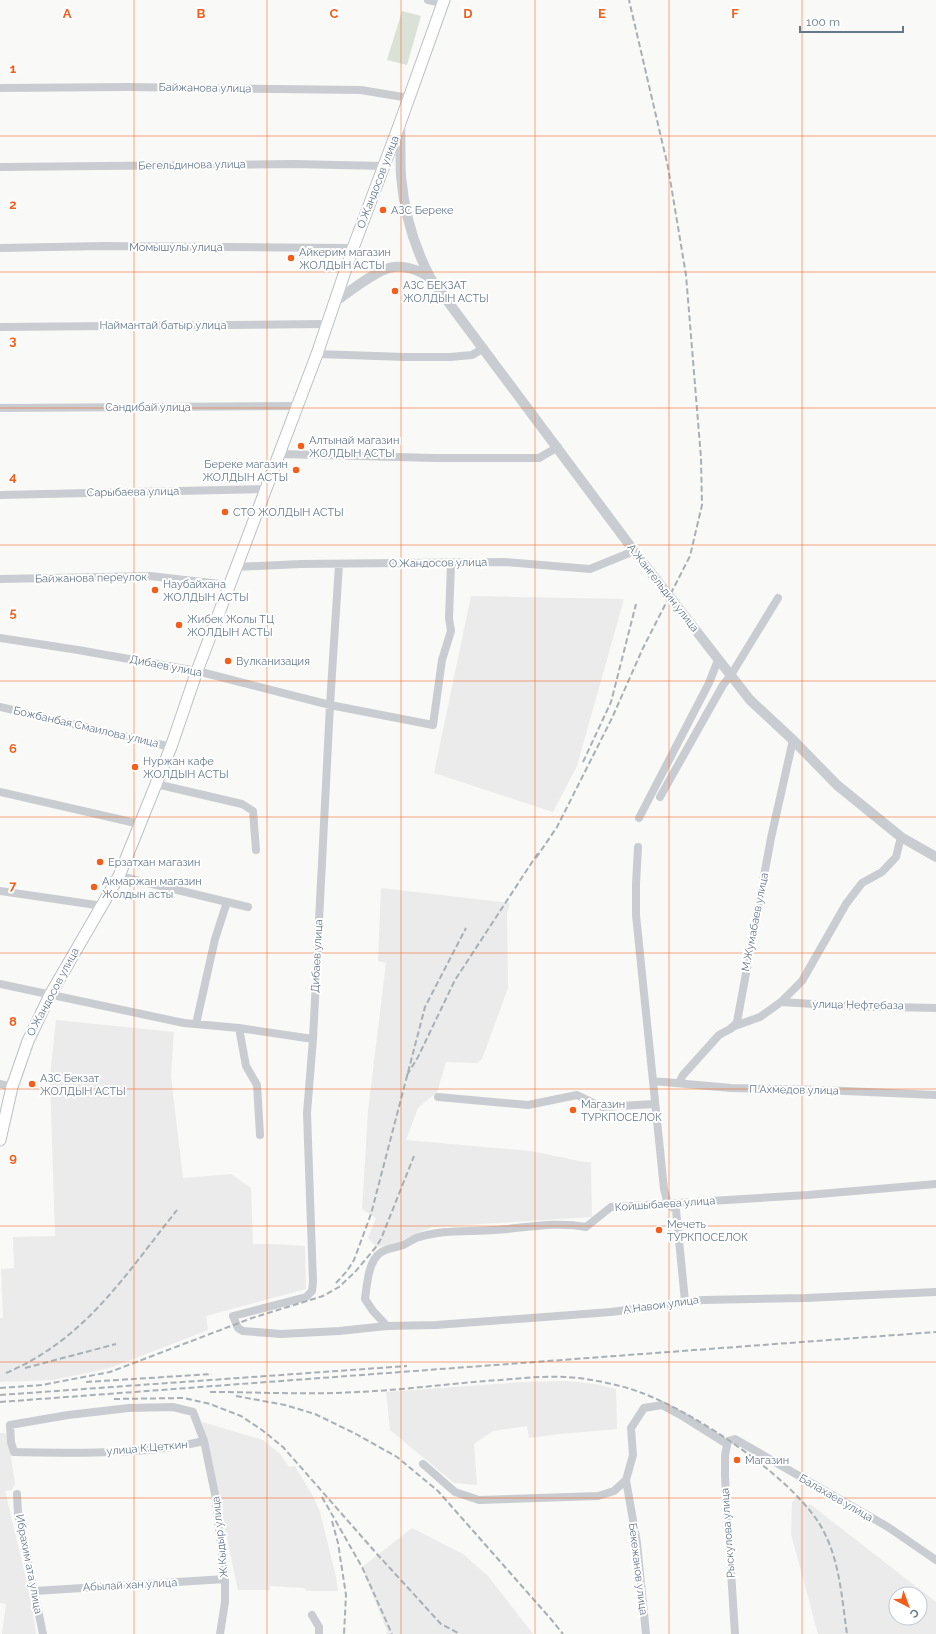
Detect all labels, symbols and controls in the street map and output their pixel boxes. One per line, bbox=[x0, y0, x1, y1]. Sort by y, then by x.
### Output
text: A bbox=[63, 6, 72, 21]
text: B bbox=[197, 6, 206, 21]
text: C bbox=[330, 6, 339, 21]
text: D bbox=[463, 6, 473, 21]
text: E bbox=[598, 6, 606, 21]
text: F bbox=[731, 6, 739, 21]
scale bar bbox=[800, 8, 903, 34]
text: 100 m bbox=[806, 15, 840, 29]
text: 1 bbox=[10, 61, 17, 76]
street label: Байжанова улица bbox=[158, 81, 252, 95]
street label: О.Жандосов улица bbox=[354, 134, 402, 230]
street label: Бегельдинова улица bbox=[138, 158, 246, 172]
text: 2 bbox=[9, 197, 17, 212]
place label: АЗС Береке bbox=[391, 204, 454, 217]
marker: АЗС Береке bbox=[378, 205, 388, 215]
street label: Момышулы улица bbox=[129, 241, 223, 254]
place label: Айкерим магазин ЖОЛДЫН АСТЫ bbox=[299, 246, 391, 272]
marker: Айкерим магазин ЖОЛДЫН АСТЫ bbox=[286, 253, 296, 263]
place label: АЗС БЕКЗАТ ЖОЛДЫН АСТЫ bbox=[403, 279, 489, 305]
marker: АЗС БЕКЗАТ ЖОЛДЫН АСТЫ bbox=[390, 286, 400, 296]
street label: Наймантай батыр улица bbox=[100, 319, 226, 332]
text: 3 bbox=[9, 333, 17, 348]
street label: Сандибай улица bbox=[105, 401, 191, 414]
place label: Алтынай магазин ЖОЛДЫН АСТЫ bbox=[309, 434, 399, 460]
marker: Алтынай магазин ЖОЛДЫН АСТЫ bbox=[296, 441, 306, 451]
place label: Береке магазин ЖОЛДЫН АСТЫ bbox=[202, 458, 288, 484]
marker: Береке магазин ЖОЛДЫН АСТЫ bbox=[291, 465, 301, 475]
text: 4 bbox=[9, 469, 17, 484]
street label: Сарыбаева улица bbox=[87, 485, 179, 499]
place label: СТО ЖОЛДЫН АСТЫ bbox=[233, 506, 344, 519]
marker: СТО ЖОЛДЫН АСТЫ bbox=[220, 507, 230, 517]
street label: А.Жангельдин улица bbox=[625, 541, 701, 635]
street label: О.Жандосов улица bbox=[389, 556, 487, 570]
street label: Байжанова переулок bbox=[35, 571, 148, 585]
place label: Наубайхана ЖОЛДЫН АСТЫ bbox=[163, 578, 249, 604]
marker: Наубайхана ЖОЛДЫН АСТЫ bbox=[150, 585, 160, 595]
text: 5 bbox=[9, 605, 17, 620]
place label: Жибек Жолы ТЦ ЖОЛДЫН АСТЫ bbox=[187, 613, 274, 639]
marker: Жибек Жолы ТЦ ЖОЛДЫН АСТЫ bbox=[174, 620, 184, 630]
street label: Дибаев улица bbox=[129, 653, 203, 679]
place label: Вулканизация bbox=[236, 655, 310, 668]
marker: Вулканизация bbox=[223, 656, 233, 666]
street label: Божбанбая Смаилова улица bbox=[12, 704, 160, 750]
text: 6 bbox=[9, 741, 17, 756]
place label: Нуржан кафе ЖОЛДЫН АСТЫ bbox=[143, 755, 229, 781]
marker: Нуржан кафе ЖОЛДЫН АСТЫ bbox=[130, 762, 140, 772]
place label: Ерзатхан магазин bbox=[108, 856, 201, 869]
marker: Ерзатхан магазин bbox=[95, 857, 105, 867]
street label: М.Жумабаев улица bbox=[739, 871, 771, 973]
place label: Акмаржан магазин Жолдын асты bbox=[102, 875, 202, 901]
text: 7 bbox=[9, 878, 17, 893]
marker: Акмаржан магазин Жолдын асты bbox=[89, 882, 99, 892]
street label: Дибаев улица bbox=[309, 919, 325, 993]
street label: О.Жандосов улица bbox=[24, 946, 82, 1038]
street label: улица Нефтебаза bbox=[812, 998, 904, 1012]
text: 8 bbox=[9, 1014, 17, 1029]
place label: АЗС Бекзат ЖОЛДЫН АСТЫ bbox=[40, 1072, 126, 1098]
marker: АЗС Бекзат ЖОЛДЫН АСТЫ bbox=[27, 1079, 37, 1089]
street label: П.Ахмедов улица bbox=[749, 1083, 839, 1097]
place label: Магазин ТУРКПОСЕЛОК bbox=[581, 1098, 662, 1124]
marker: Магазин ТУРКПОСЕЛОК bbox=[568, 1105, 578, 1115]
text: 9 bbox=[9, 1150, 17, 1165]
street label: Койшыбаева улица bbox=[614, 1194, 716, 1214]
place label: Мечеть ТУРКПОСЕЛОК bbox=[667, 1218, 748, 1244]
marker: Мечеть ТУРКПОСЕЛОК bbox=[654, 1225, 664, 1235]
street label: А.Навои улица bbox=[622, 1293, 700, 1317]
street label: улица К.Цеткин bbox=[106, 1438, 188, 1458]
place label: Магазин bbox=[745, 1454, 789, 1467]
marker: Магазин bbox=[732, 1455, 742, 1465]
street label: Балахаев улица bbox=[797, 1472, 875, 1524]
street label: Рыскулова улица bbox=[718, 1487, 738, 1579]
street label: Ж.Кыдыр улица bbox=[209, 1496, 231, 1578]
street label: Ибрахим ата улица bbox=[13, 1513, 45, 1615]
street label: Бекежанов улица bbox=[626, 1522, 650, 1616]
street label: Абылай хан улица bbox=[82, 1576, 178, 1594]
north arrow bbox=[888, 1586, 928, 1626]
text: С bbox=[907, 1606, 921, 1621]

